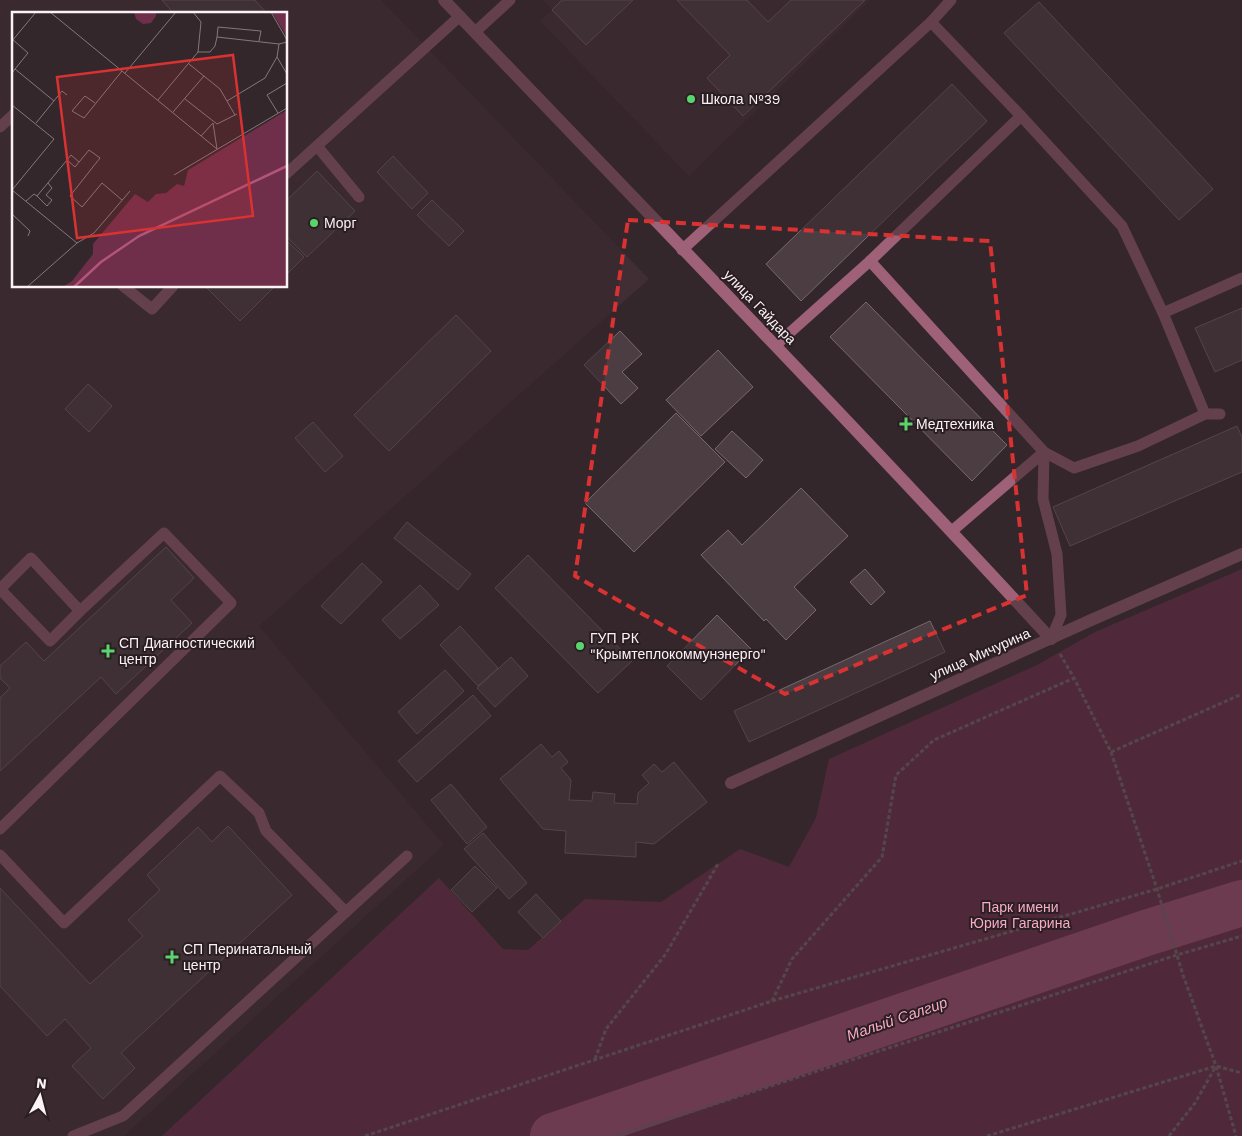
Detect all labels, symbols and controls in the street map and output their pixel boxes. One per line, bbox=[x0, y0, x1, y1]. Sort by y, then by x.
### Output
inset map bbox=[12, 12, 288, 288]
place label: Школа №39 bbox=[701, 91, 780, 107]
marker: Школа №39 bbox=[685, 93, 697, 105]
place label: Морг bbox=[324, 215, 357, 231]
marker: Морг bbox=[308, 217, 320, 229]
street label: улица Гайдара bbox=[720, 266, 800, 348]
place label: Медтехника bbox=[916, 416, 994, 432]
marker: Медтехника bbox=[900, 418, 912, 430]
street label: улица Мичурина bbox=[927, 625, 1033, 683]
place label: ГУП РК "Крымтеплокоммунэнерго" bbox=[590, 630, 766, 662]
place label: СП Диагностический центр bbox=[119, 635, 255, 667]
marker: ГУП РК "Крымтеплокоммунэнерго" bbox=[574, 640, 586, 652]
marker: СП Диагностический центр bbox=[101, 644, 115, 658]
park label: Парк имени Юрия Гагарина bbox=[970, 899, 1070, 931]
place label: СП Перинатальный центр bbox=[183, 941, 312, 973]
marker: СП Перинатальный центр bbox=[165, 950, 179, 964]
water label: Малый Салгир bbox=[844, 993, 950, 1045]
north arrow bbox=[15, 1071, 65, 1121]
text: N bbox=[35, 1075, 48, 1092]

